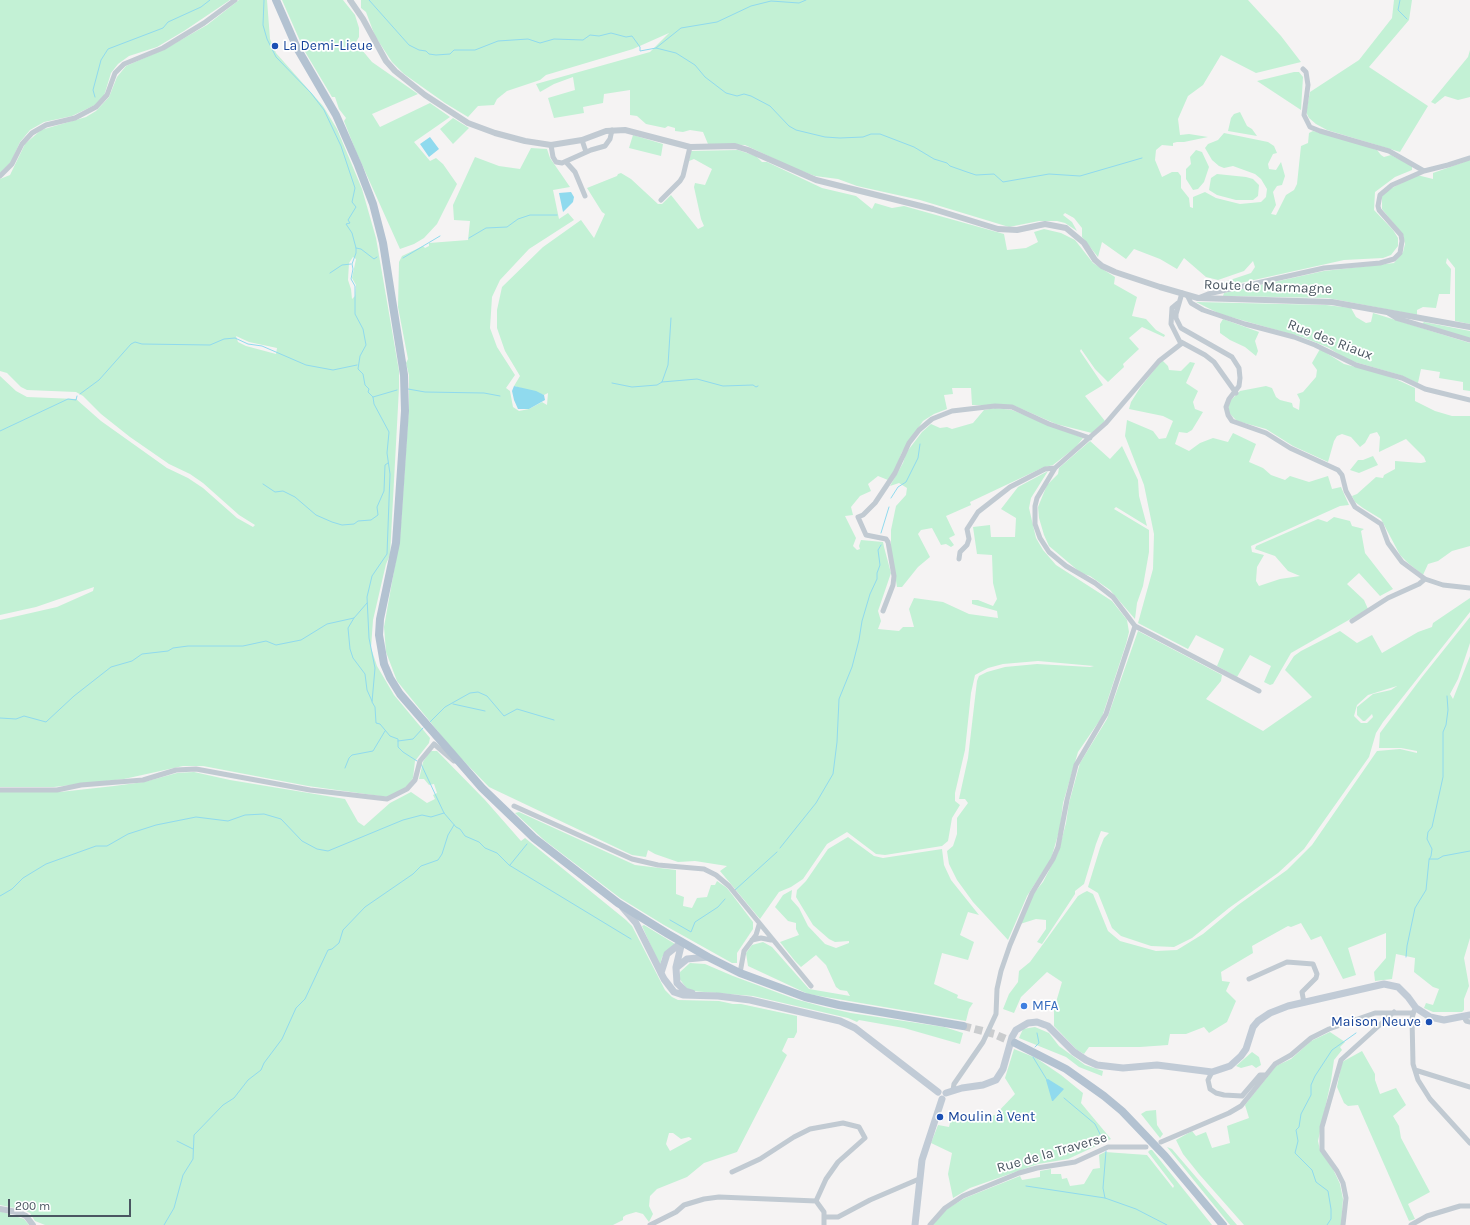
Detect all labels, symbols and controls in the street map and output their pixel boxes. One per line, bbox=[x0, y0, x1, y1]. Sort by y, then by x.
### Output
place label: La Demi-Lieue bbox=[283, 38, 373, 54]
marker: La Demi-Lieue bbox=[270, 41, 280, 51]
street label: Route de Marmagne bbox=[1204, 276, 1332, 298]
street label: Rue des Riaux bbox=[1285, 316, 1375, 364]
place label: MFA bbox=[1032, 998, 1058, 1014]
marker: MFA bbox=[1019, 1001, 1029, 1011]
place label: Maison Neuve bbox=[1331, 1014, 1421, 1030]
marker: Maison Neuve bbox=[1424, 1017, 1434, 1027]
place label: Moulin à Vent bbox=[948, 1109, 1035, 1125]
marker: Moulin à Vent bbox=[935, 1112, 945, 1122]
street label: Rue de la Traverse bbox=[995, 1129, 1109, 1177]
scale bar bbox=[10, 1191, 133, 1217]
text: 200 m bbox=[15, 1199, 50, 1213]

